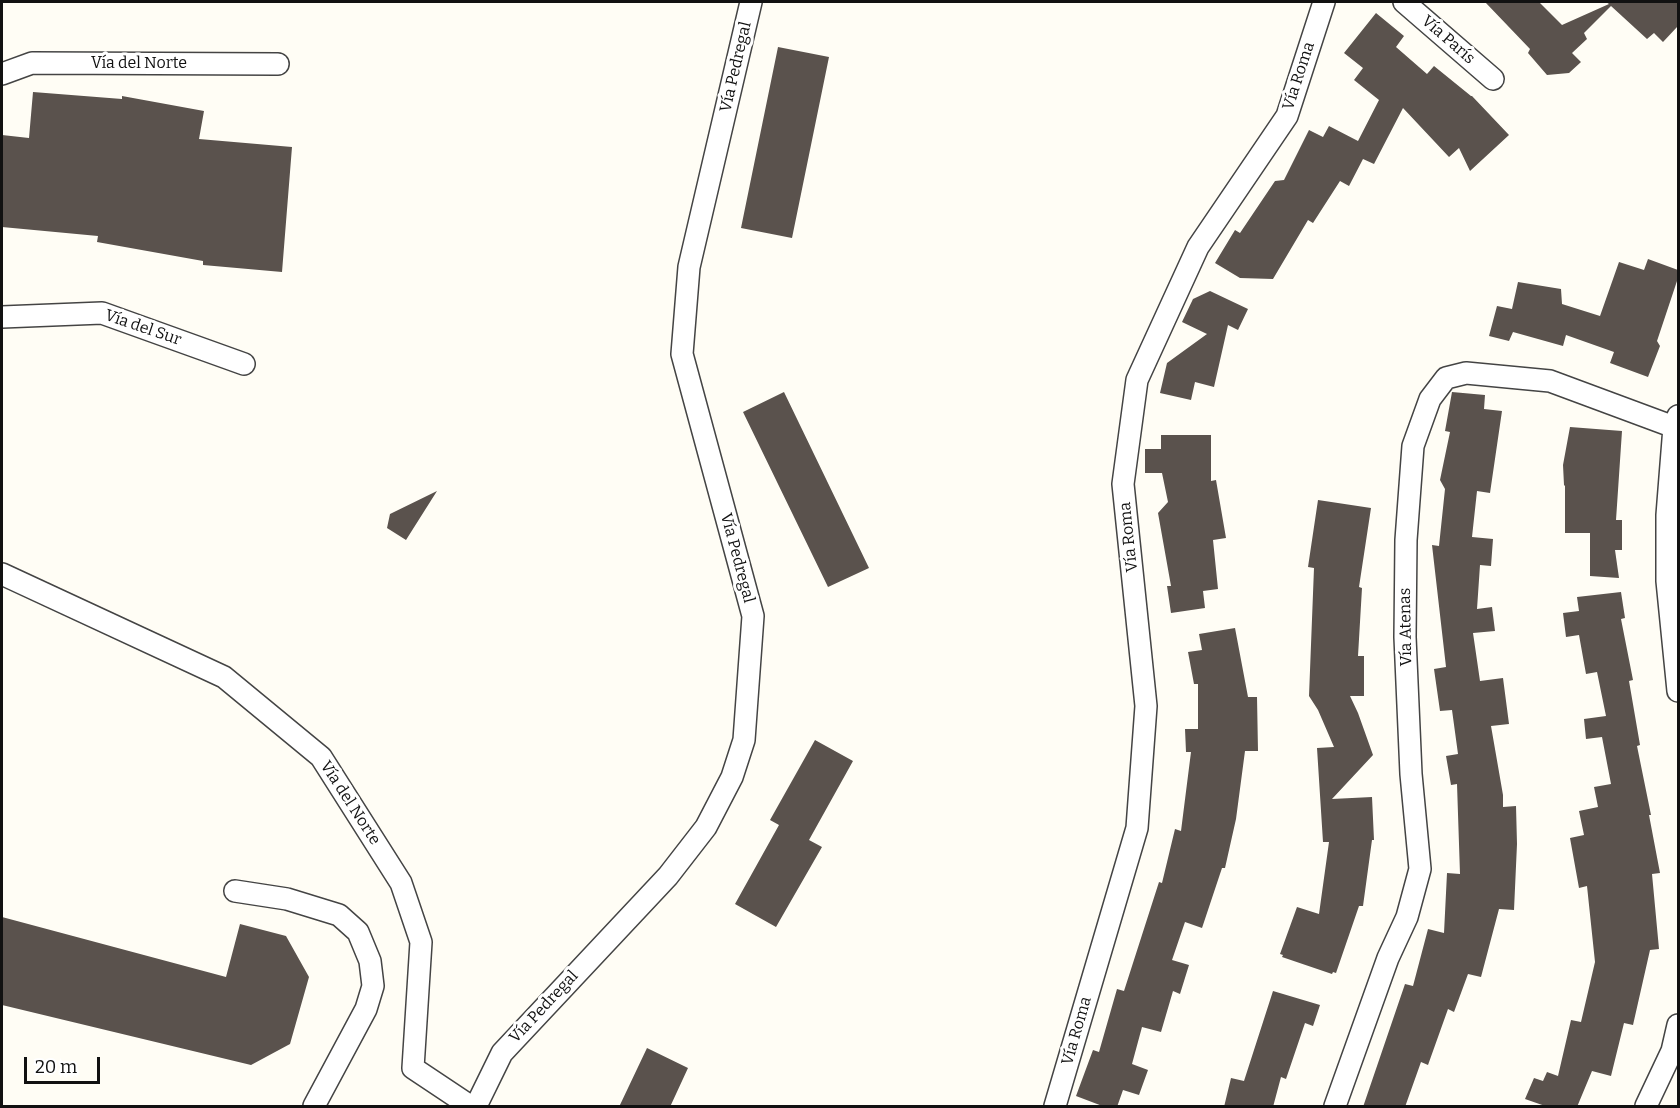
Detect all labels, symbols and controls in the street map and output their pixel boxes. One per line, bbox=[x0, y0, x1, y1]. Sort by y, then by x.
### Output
street label: Vía París bbox=[1417, 12, 1479, 68]
street label: Vía Pedregal bbox=[716, 20, 756, 114]
street label: Vía Roma bbox=[1279, 40, 1319, 112]
street label: Vía del Norte bbox=[91, 54, 187, 74]
street label: Vía del Sur bbox=[102, 306, 184, 350]
street label: Vía Roma bbox=[1116, 501, 1142, 573]
street label: Vía Pedregal bbox=[716, 511, 758, 605]
street label: Vía Atenas bbox=[1396, 587, 1416, 667]
street label: Vía del Norte bbox=[316, 757, 384, 849]
street label: Vía Pedregal bbox=[506, 967, 582, 1047]
street label: Vía Roma bbox=[1058, 994, 1096, 1068]
scale bar bbox=[27, 1045, 104, 1083]
text: 20 m bbox=[35, 1056, 77, 1078]

